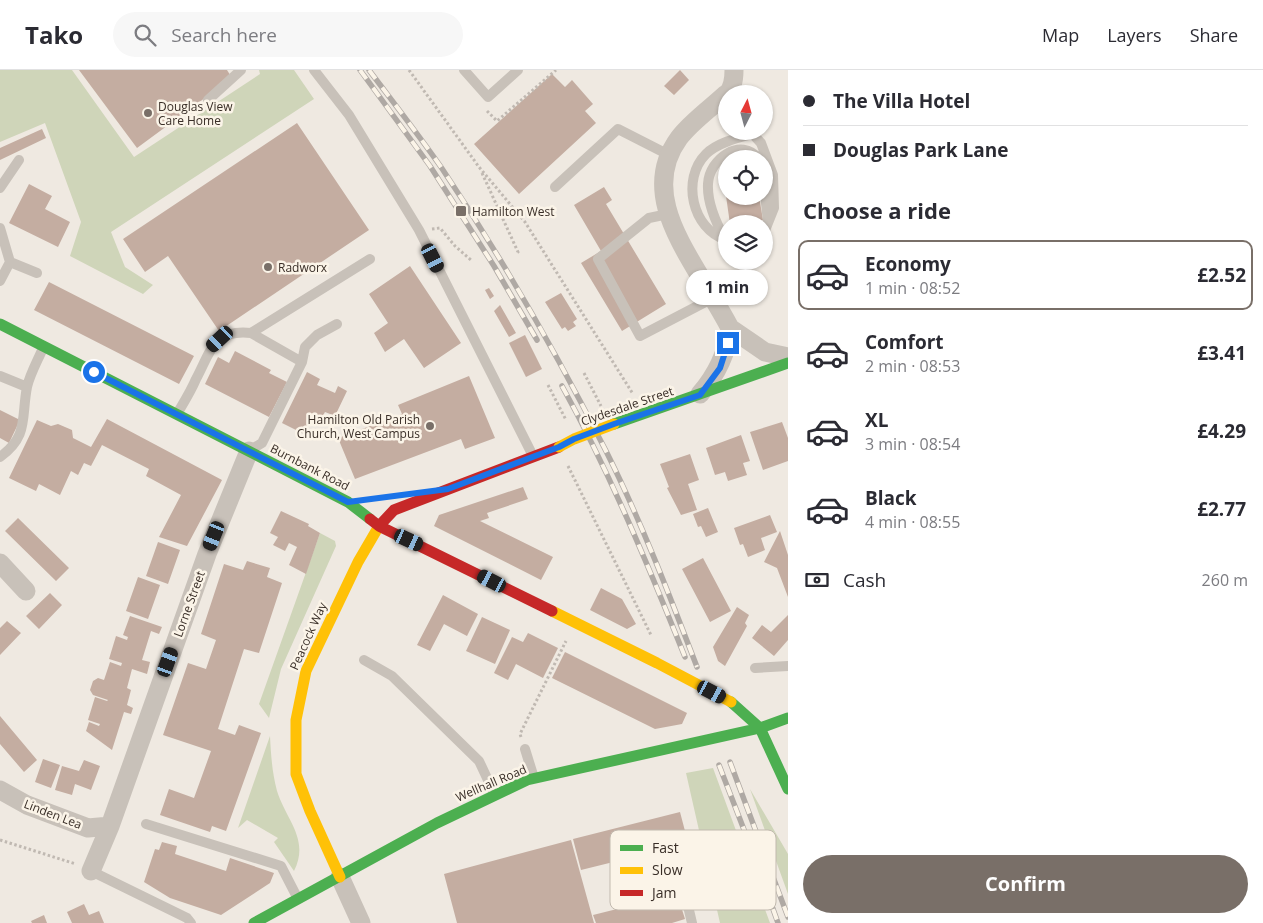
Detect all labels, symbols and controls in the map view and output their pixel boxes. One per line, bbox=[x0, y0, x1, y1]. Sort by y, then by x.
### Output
search box bbox=[113, 12, 463, 57]
text: Tako bbox=[25, 18, 83, 51]
icon: search bbox=[131, 21, 159, 49]
text: Search here bbox=[171, 22, 277, 48]
text: Map bbox=[1042, 23, 1079, 47]
text: Layers bbox=[1107, 23, 1162, 47]
text: Share bbox=[1190, 23, 1238, 47]
north arrow bbox=[718, 85, 772, 140]
map controls bbox=[718, 85, 773, 270]
text: The Villa Hotel bbox=[833, 88, 970, 114]
place label: Douglas View Care Home bbox=[158, 98, 233, 129]
marker: Douglas View Care Home bbox=[142, 107, 154, 119]
text: Douglas Park Lane bbox=[833, 137, 1008, 163]
button: locate bbox=[718, 150, 773, 205]
text: Choose a ride bbox=[803, 195, 951, 225]
place label: Hamilton West bbox=[472, 203, 554, 220]
marker: Hamilton West bbox=[454, 204, 468, 218]
button: layers bbox=[718, 215, 773, 270]
car bbox=[419, 241, 446, 275]
text: Economy bbox=[865, 251, 951, 277]
icon: car bbox=[805, 253, 850, 298]
place label: Radworx bbox=[278, 259, 328, 276]
marker: Radworx bbox=[262, 261, 274, 273]
text: £2.52 bbox=[1197, 262, 1246, 288]
callout: 1 min bbox=[687, 270, 769, 306]
text: 1 min bbox=[705, 276, 749, 298]
text: 1 min · 08:52 bbox=[865, 277, 960, 299]
car bbox=[203, 323, 236, 355]
text: Comfort bbox=[865, 329, 944, 355]
icon: car bbox=[805, 331, 850, 376]
route end bbox=[717, 332, 739, 354]
text: £3.41 bbox=[1197, 340, 1246, 366]
text: 2 min · 08:53 bbox=[865, 355, 960, 377]
route start bbox=[83, 361, 105, 383]
street label: Clydesdale Street bbox=[578, 382, 676, 430]
text: XL bbox=[865, 407, 888, 433]
icon: car bbox=[805, 409, 850, 454]
place label: Hamilton Old Parish Church, West Campus bbox=[297, 411, 420, 442]
text: £4.29 bbox=[1197, 418, 1246, 444]
marker: Hamilton Old Parish Church, West Campus bbox=[424, 420, 436, 432]
text: 3 min · 08:54 bbox=[865, 433, 960, 455]
street label: Burnbank Road bbox=[267, 440, 353, 494]
text: Black bbox=[865, 485, 917, 511]
icon: car bbox=[805, 487, 850, 532]
text: £2.77 bbox=[1197, 496, 1246, 522]
text: 4 min · 08:55 bbox=[865, 511, 960, 533]
car bbox=[201, 519, 226, 553]
car bbox=[392, 527, 425, 553]
icon: cash bbox=[803, 566, 831, 594]
text: Cash bbox=[843, 567, 886, 593]
car bbox=[475, 568, 508, 594]
street label: Lorne Street bbox=[169, 569, 209, 639]
text: 260 m bbox=[1202, 569, 1248, 591]
street label: Peacock Way bbox=[285, 599, 331, 673]
car bbox=[155, 645, 180, 679]
car bbox=[695, 678, 728, 706]
street label: Wellhall Road bbox=[453, 760, 529, 806]
street label: Linden Lea bbox=[22, 795, 84, 833]
legend bbox=[610, 830, 776, 910]
text: Fast bbox=[652, 838, 679, 857]
button: Confirm bbox=[803, 855, 1248, 913]
text: Slow bbox=[652, 860, 683, 879]
text: Jam bbox=[650, 883, 677, 902]

